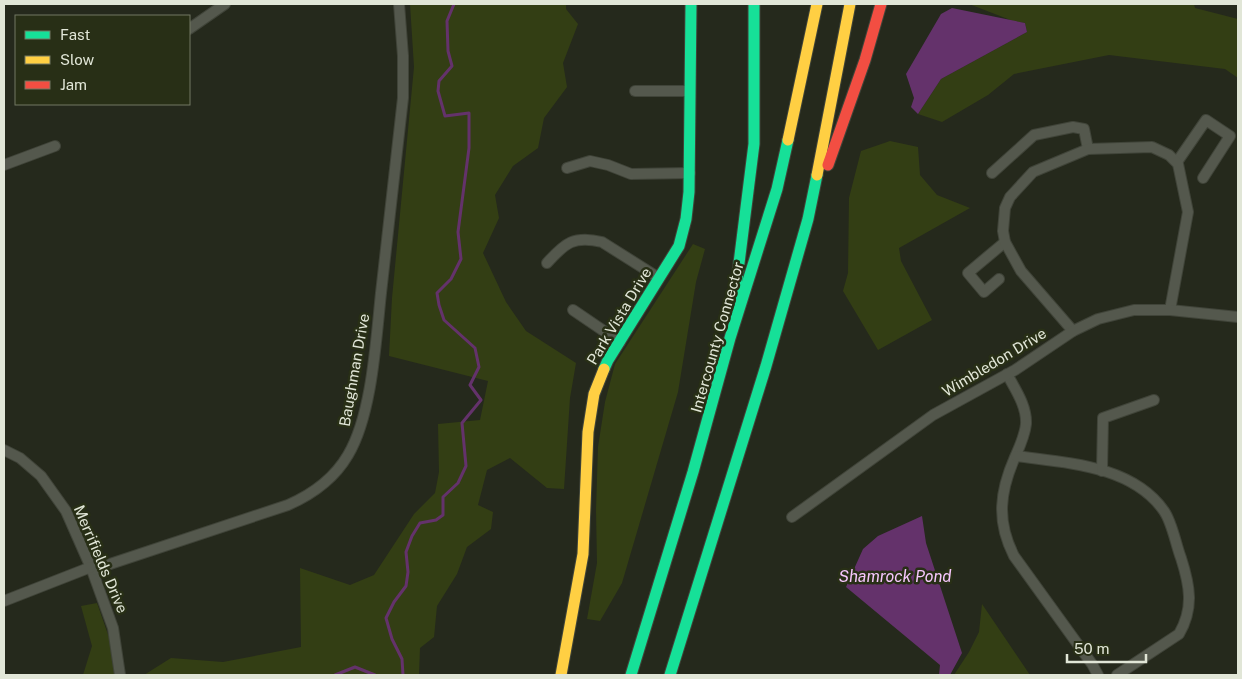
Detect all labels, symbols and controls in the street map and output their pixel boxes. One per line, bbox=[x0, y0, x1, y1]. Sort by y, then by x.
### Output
legend bbox=[15, 15, 190, 105]
text: Fast bbox=[60, 26, 90, 43]
text: Slow bbox=[60, 51, 95, 68]
text: Jam bbox=[60, 76, 87, 93]
street label: Intercounty Connector bbox=[687, 260, 747, 414]
street label: Park Vista Drive bbox=[583, 264, 655, 368]
street label: Baughman Drive bbox=[336, 312, 372, 428]
street label: Wimbledon Drive bbox=[939, 324, 1049, 400]
street label: Merrifields Drive bbox=[71, 503, 131, 615]
water label: Shamrock Pond bbox=[838, 567, 952, 586]
scale bar bbox=[1067, 632, 1146, 664]
text: 50 m bbox=[1074, 640, 1109, 657]

